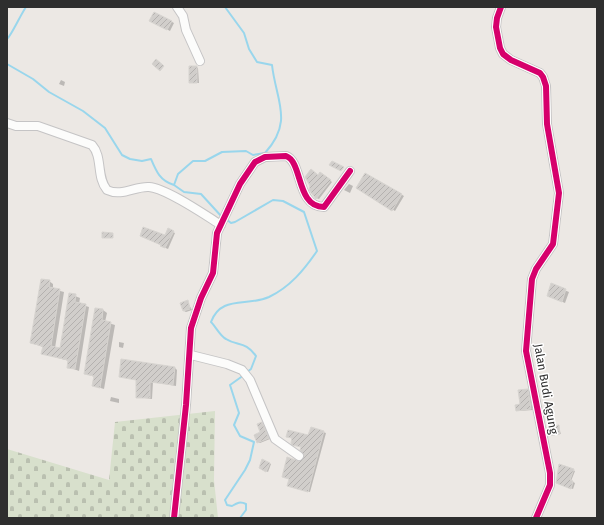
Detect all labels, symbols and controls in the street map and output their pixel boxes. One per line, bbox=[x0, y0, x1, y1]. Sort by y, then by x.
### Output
street label: Jalan Budi Agung bbox=[531, 343, 561, 436]

